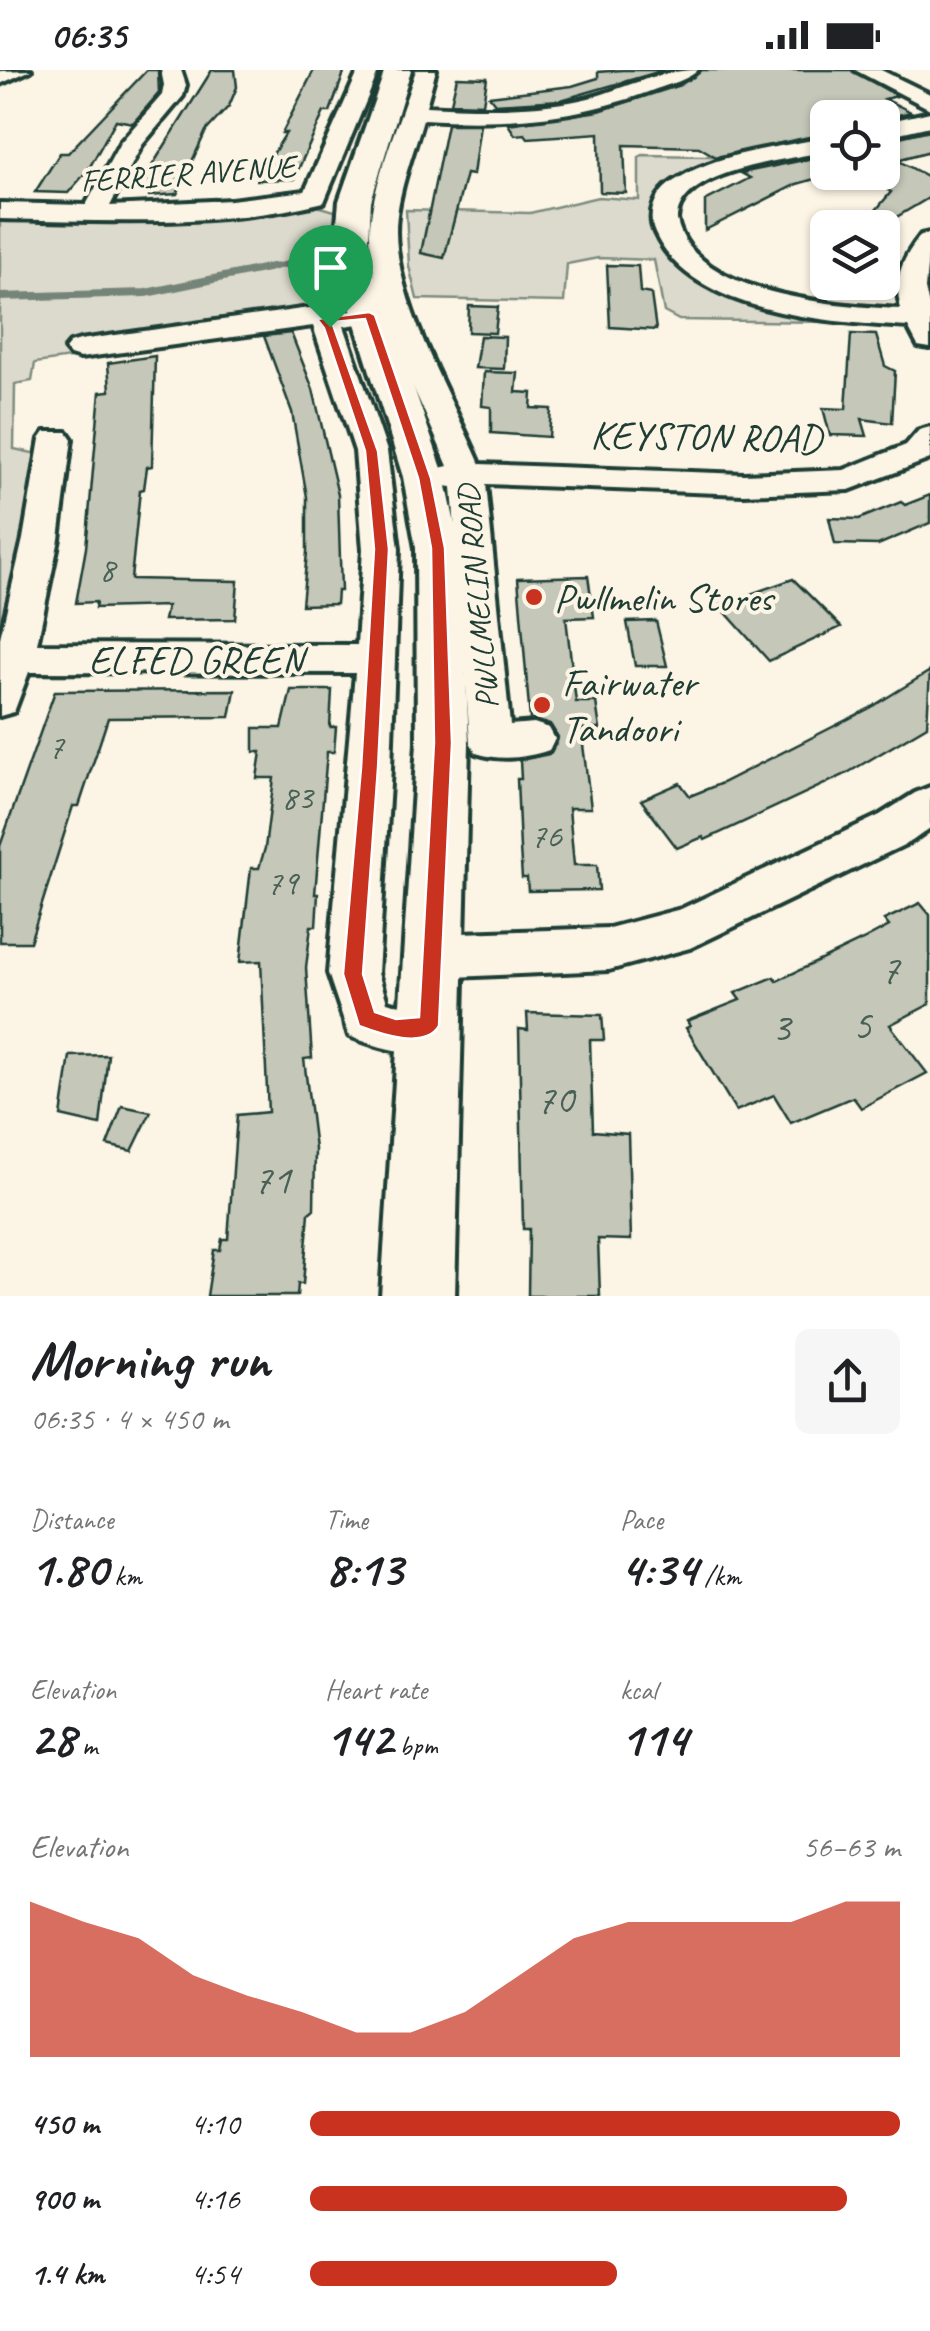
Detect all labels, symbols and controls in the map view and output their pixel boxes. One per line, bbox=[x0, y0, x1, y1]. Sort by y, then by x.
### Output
text: 06:35 bbox=[50, 12, 126, 59]
map controls bbox=[810, 100, 900, 300]
button: locate bbox=[810, 100, 900, 190]
street label: FERRIER AVENUE bbox=[79, 145, 301, 201]
button: layers bbox=[810, 210, 900, 300]
pin bbox=[288, 225, 373, 328]
icon: arrive bbox=[303, 240, 358, 295]
street label: KEYSTON ROAD bbox=[590, 410, 825, 464]
street label: PWLLMELIN ROAD bbox=[447, 481, 508, 710]
house number: 8 bbox=[99, 547, 118, 592]
place label: Pwllmelin Stores bbox=[554, 573, 776, 623]
marker: Pwllmelin Stores bbox=[523, 586, 545, 608]
street label: ELFED GREEN bbox=[89, 635, 309, 685]
place label: Fairwater Tandoori bbox=[562, 658, 700, 754]
marker: Fairwater Tandoori bbox=[531, 694, 553, 716]
house number: 7 bbox=[48, 724, 66, 769]
house number: 83 bbox=[281, 775, 315, 820]
house number: 76 bbox=[530, 813, 563, 858]
house number: 79 bbox=[266, 860, 301, 905]
house number: 7 bbox=[881, 943, 902, 996]
house number: 5 bbox=[853, 999, 874, 1052]
house number: 3 bbox=[772, 1001, 794, 1054]
house number: 70 bbox=[536, 1073, 577, 1126]
house number: 71 bbox=[253, 1153, 293, 1206]
text: Morning run bbox=[30, 1325, 270, 1395]
button: share bbox=[795, 1329, 900, 1434]
text: 06:35 · 4 × 450 m bbox=[30, 1398, 228, 1439]
text: Distance bbox=[30, 1502, 114, 1537]
text: Time bbox=[325, 1502, 368, 1537]
text: Pace bbox=[620, 1502, 663, 1537]
text: 1.80 bbox=[30, 1537, 107, 1600]
text: 8:13 bbox=[325, 1537, 402, 1600]
text: 4:34 bbox=[620, 1537, 697, 1600]
text: km bbox=[107, 1558, 142, 1593]
text: /km bbox=[697, 1558, 741, 1593]
text: Elevation bbox=[30, 1672, 116, 1707]
text: Heart rate bbox=[325, 1672, 427, 1707]
text: kcal bbox=[620, 1672, 657, 1707]
text: 28 bbox=[30, 1707, 75, 1770]
text: 142 bbox=[325, 1707, 393, 1770]
text: 114 bbox=[620, 1707, 688, 1770]
text: m bbox=[75, 1728, 97, 1763]
text: bpm bbox=[393, 1728, 438, 1763]
text: Elevation bbox=[30, 1826, 128, 1867]
text: 56–63 m bbox=[802, 1826, 900, 1867]
text: 450 m bbox=[30, 2103, 99, 2144]
text: 4:10 bbox=[190, 2103, 240, 2144]
text: 900 m bbox=[30, 2178, 99, 2219]
text: 4:16 bbox=[190, 2178, 240, 2219]
text: 1.4 km bbox=[30, 2253, 104, 2294]
text: 4:54 bbox=[190, 2253, 240, 2294]

